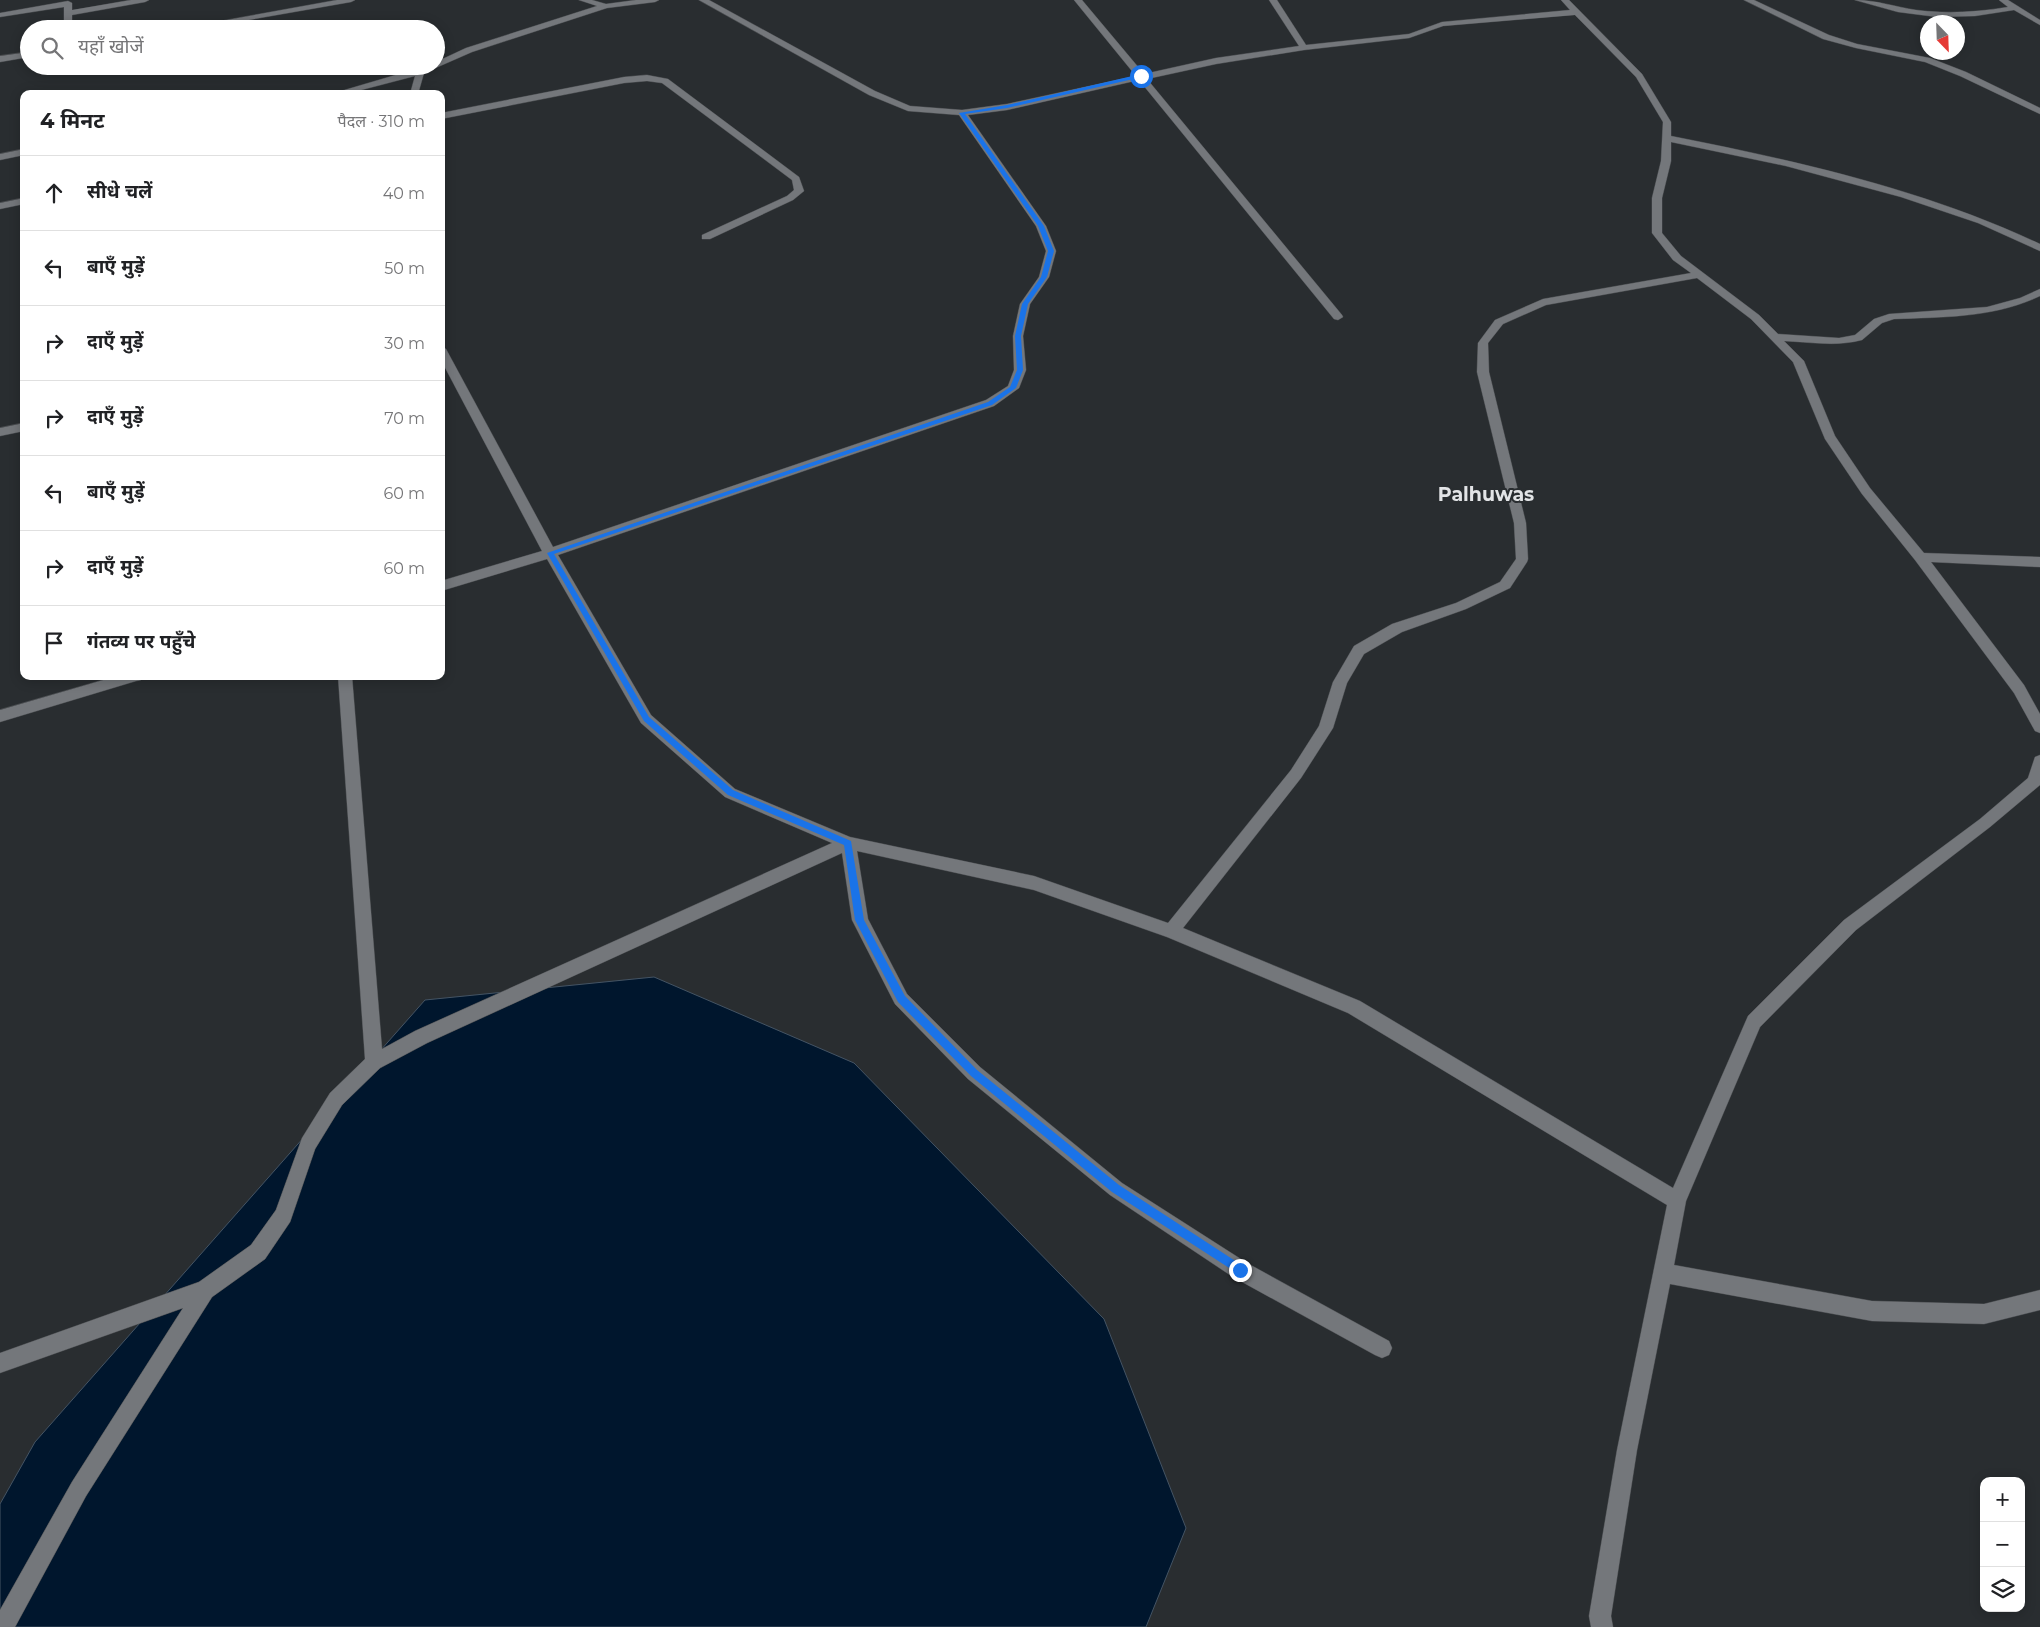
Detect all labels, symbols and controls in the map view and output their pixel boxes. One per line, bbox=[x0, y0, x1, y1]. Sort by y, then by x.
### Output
north arrow bbox=[1920, 15, 1965, 60]
search box bbox=[20, 20, 445, 75]
icon: search bbox=[38, 34, 66, 62]
text: यहाँ खोजें bbox=[78, 35, 144, 58]
route start bbox=[1130, 65, 1153, 88]
text: 4 मिनट bbox=[40, 108, 105, 133]
text: पैदल · 310 m bbox=[338, 112, 425, 131]
icon: ahead bbox=[40, 179, 68, 207]
text: सीधे चलें bbox=[87, 180, 152, 203]
text: 40 m bbox=[383, 184, 425, 203]
icon: left bbox=[40, 254, 68, 282]
text: बाएँ मुड़ें bbox=[87, 255, 144, 278]
text: 50 m bbox=[384, 259, 425, 278]
icon: right bbox=[40, 329, 68, 357]
text: दाएँ मुड़ें bbox=[87, 330, 143, 353]
text: 30 m bbox=[384, 334, 425, 353]
icon: right bbox=[40, 404, 68, 432]
text: दाएँ मुड़ें bbox=[87, 405, 143, 428]
text: 70 m bbox=[384, 409, 425, 428]
icon: left bbox=[40, 479, 68, 507]
text: बाएँ मुड़ें bbox=[87, 480, 144, 503]
district label: Palhuwas bbox=[1438, 483, 1534, 506]
text: 60 m bbox=[383, 484, 425, 503]
icon: right bbox=[40, 554, 68, 582]
text: दाएँ मुड़ें bbox=[87, 555, 143, 578]
text: 60 m bbox=[383, 559, 425, 578]
icon: arrive bbox=[40, 629, 68, 657]
text: गंतव्य पर पहुँचे bbox=[87, 630, 195, 653]
route end bbox=[1229, 1259, 1252, 1282]
map controls bbox=[1980, 1477, 2025, 1612]
button: + bbox=[1980, 1477, 2025, 1522]
button: − bbox=[1980, 1522, 2025, 1567]
button: layers bbox=[1980, 1567, 2025, 1612]

